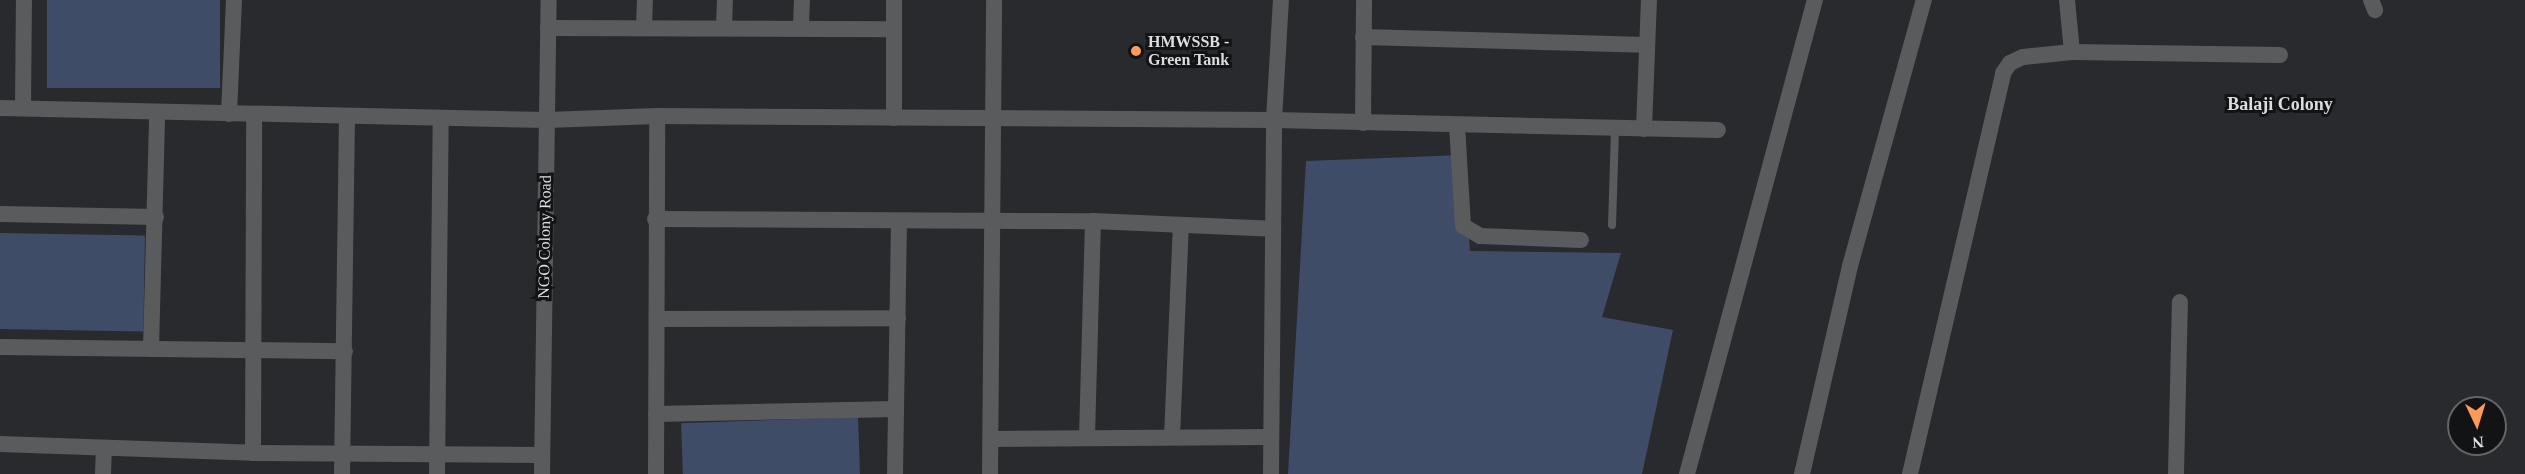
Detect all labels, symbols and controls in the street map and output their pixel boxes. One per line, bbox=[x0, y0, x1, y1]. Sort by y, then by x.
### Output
place label: HMWSSB - Green Tank bbox=[1148, 32, 1229, 70]
marker: HMWSSB - Green Tank bbox=[1129, 44, 1143, 58]
district label: Balaji Colony bbox=[2227, 93, 2333, 115]
street label: NGO Colony Road bbox=[534, 175, 556, 299]
north arrow bbox=[2447, 396, 2507, 456]
text: N bbox=[2472, 434, 2485, 451]

